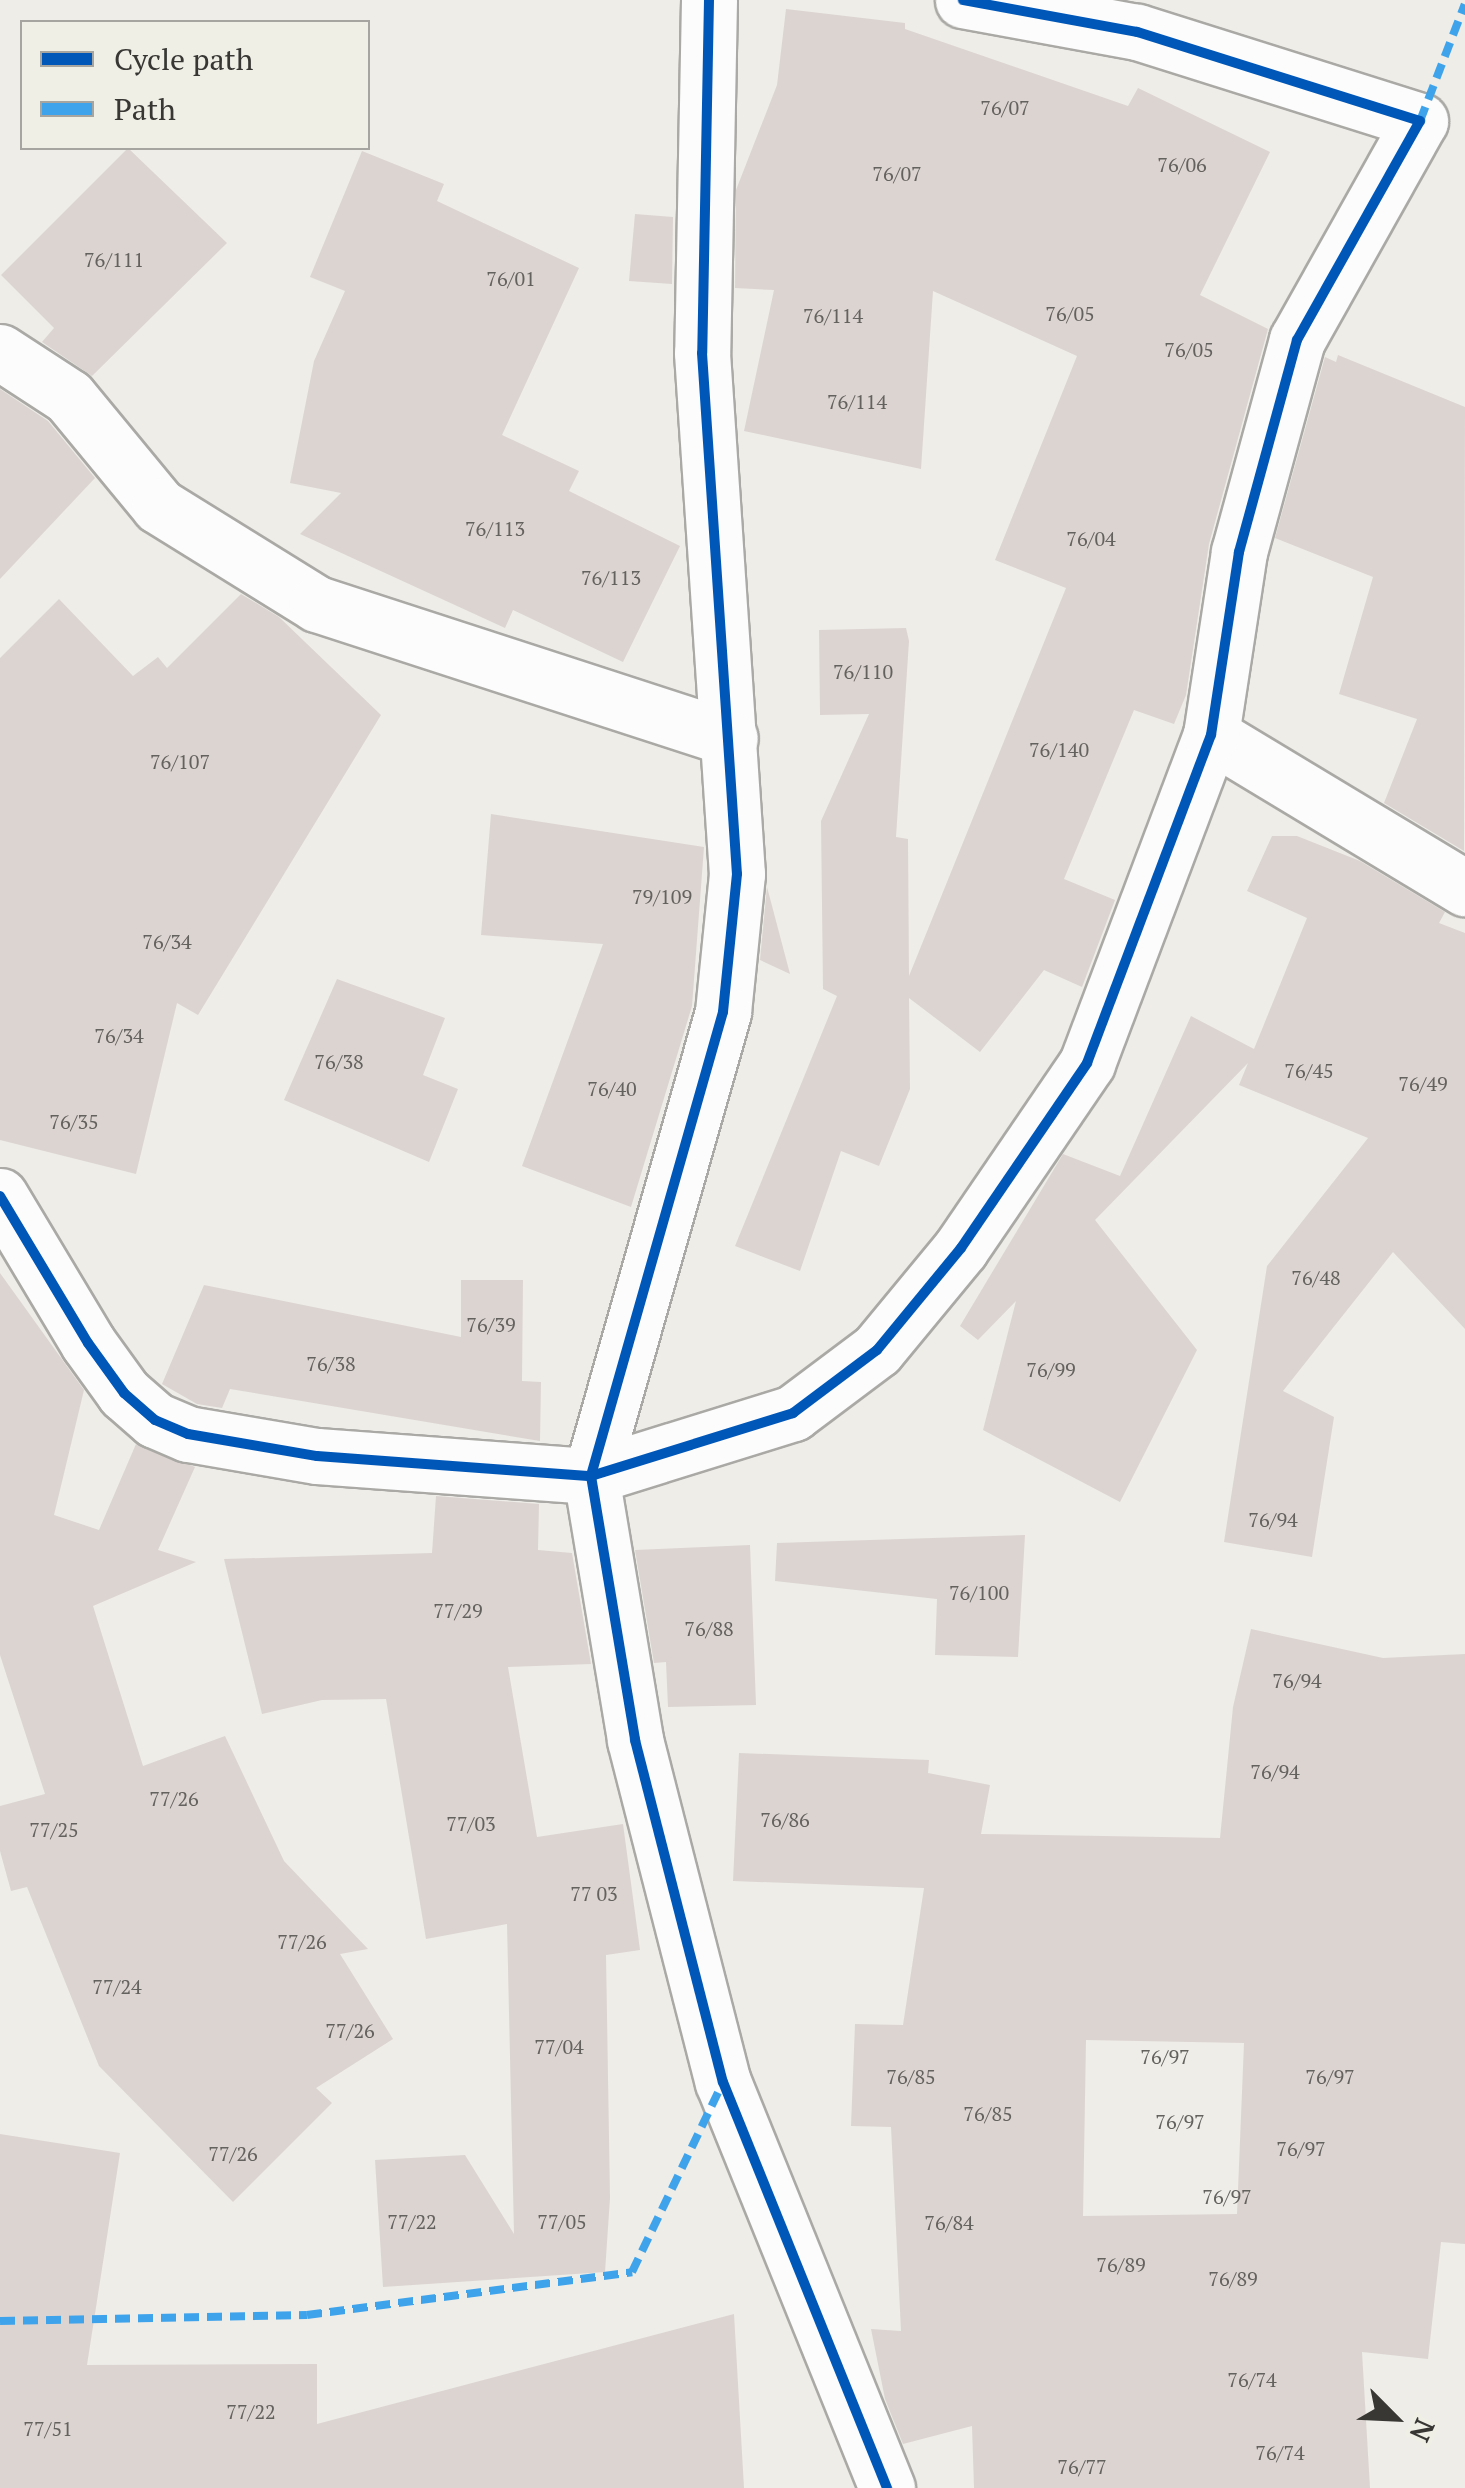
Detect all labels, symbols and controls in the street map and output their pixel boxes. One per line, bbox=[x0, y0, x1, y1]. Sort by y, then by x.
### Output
legend bbox=[20, 20, 370, 150]
text: Cycle path bbox=[114, 39, 253, 79]
text: Path bbox=[114, 89, 176, 129]
house number: 76/07 bbox=[980, 95, 1030, 119]
house number: 76/06 bbox=[1157, 152, 1207, 176]
house number: 76/07 bbox=[872, 161, 922, 185]
house number: 76/111 bbox=[84, 247, 144, 271]
house number: 76/01 bbox=[486, 266, 536, 290]
house number: 76/05 bbox=[1045, 301, 1095, 325]
house number: 76/114 bbox=[803, 303, 863, 327]
house number: 76/05 bbox=[1164, 337, 1214, 361]
house number: 76/114 bbox=[827, 389, 887, 413]
house number: 76/113 bbox=[465, 516, 525, 540]
house number: 76/04 bbox=[1066, 526, 1116, 550]
house number: 76/113 bbox=[581, 565, 641, 589]
house number: 76/110 bbox=[833, 659, 893, 683]
house number: 76/140 bbox=[1029, 737, 1089, 761]
house number: 76/107 bbox=[150, 749, 210, 773]
house number: 79/109 bbox=[632, 884, 692, 908]
house number: 76/34 bbox=[142, 929, 192, 953]
house number: 76/34 bbox=[94, 1023, 144, 1047]
house number: 76/38 bbox=[314, 1049, 364, 1073]
house number: 76/45 bbox=[1284, 1058, 1334, 1082]
house number: 76/49 bbox=[1398, 1071, 1448, 1095]
house number: 76/40 bbox=[587, 1076, 637, 1100]
house number: 76/35 bbox=[49, 1109, 99, 1133]
house number: 76/48 bbox=[1291, 1265, 1341, 1289]
house number: 76/39 bbox=[466, 1312, 516, 1336]
house number: 76/38 bbox=[306, 1351, 356, 1375]
house number: 76/99 bbox=[1026, 1357, 1076, 1381]
house number: 76/94 bbox=[1248, 1507, 1298, 1531]
house number: 76/100 bbox=[949, 1580, 1009, 1604]
house number: 77/29 bbox=[433, 1598, 483, 1622]
house number: 76/88 bbox=[684, 1616, 734, 1640]
house number: 76/94 bbox=[1272, 1668, 1322, 1692]
house number: 76/94 bbox=[1250, 1759, 1300, 1783]
house number: 77/26 bbox=[149, 1786, 199, 1810]
house number: 76/86 bbox=[760, 1807, 810, 1831]
house number: 77/03 bbox=[446, 1811, 496, 1835]
house number: 77/25 bbox=[29, 1817, 79, 1841]
house number: 77 03 bbox=[570, 1881, 618, 1905]
house number: 77/26 bbox=[277, 1929, 327, 1953]
house number: 77/24 bbox=[92, 1974, 142, 1998]
house number: 77/26 bbox=[325, 2018, 375, 2042]
house number: 77/04 bbox=[534, 2034, 584, 2058]
house number: 76/97 bbox=[1140, 2044, 1190, 2068]
house number: 76/85 bbox=[886, 2064, 936, 2088]
house number: 76/97 bbox=[1305, 2064, 1355, 2088]
house number: 76/85 bbox=[963, 2101, 1013, 2125]
house number: 76/97 bbox=[1155, 2109, 1205, 2133]
house number: 76/97 bbox=[1276, 2136, 1326, 2160]
house number: 77/26 bbox=[208, 2141, 258, 2165]
house number: 76/97 bbox=[1202, 2184, 1252, 2208]
house number: 77/22 bbox=[387, 2209, 437, 2233]
house number: 77/05 bbox=[537, 2209, 587, 2233]
house number: 76/84 bbox=[924, 2210, 974, 2234]
house number: 76/89 bbox=[1096, 2252, 1146, 2276]
house number: 76/89 bbox=[1208, 2266, 1258, 2290]
house number: 76/74 bbox=[1227, 2367, 1277, 2391]
north arrow bbox=[1345, 2368, 1445, 2468]
house number: 77/22 bbox=[226, 2399, 276, 2423]
text: N bbox=[1402, 2413, 1444, 2448]
house number: 77/51 bbox=[23, 2416, 73, 2440]
house number: 76/74 bbox=[1255, 2440, 1305, 2464]
house number: 76/77 bbox=[1057, 2454, 1107, 2478]

